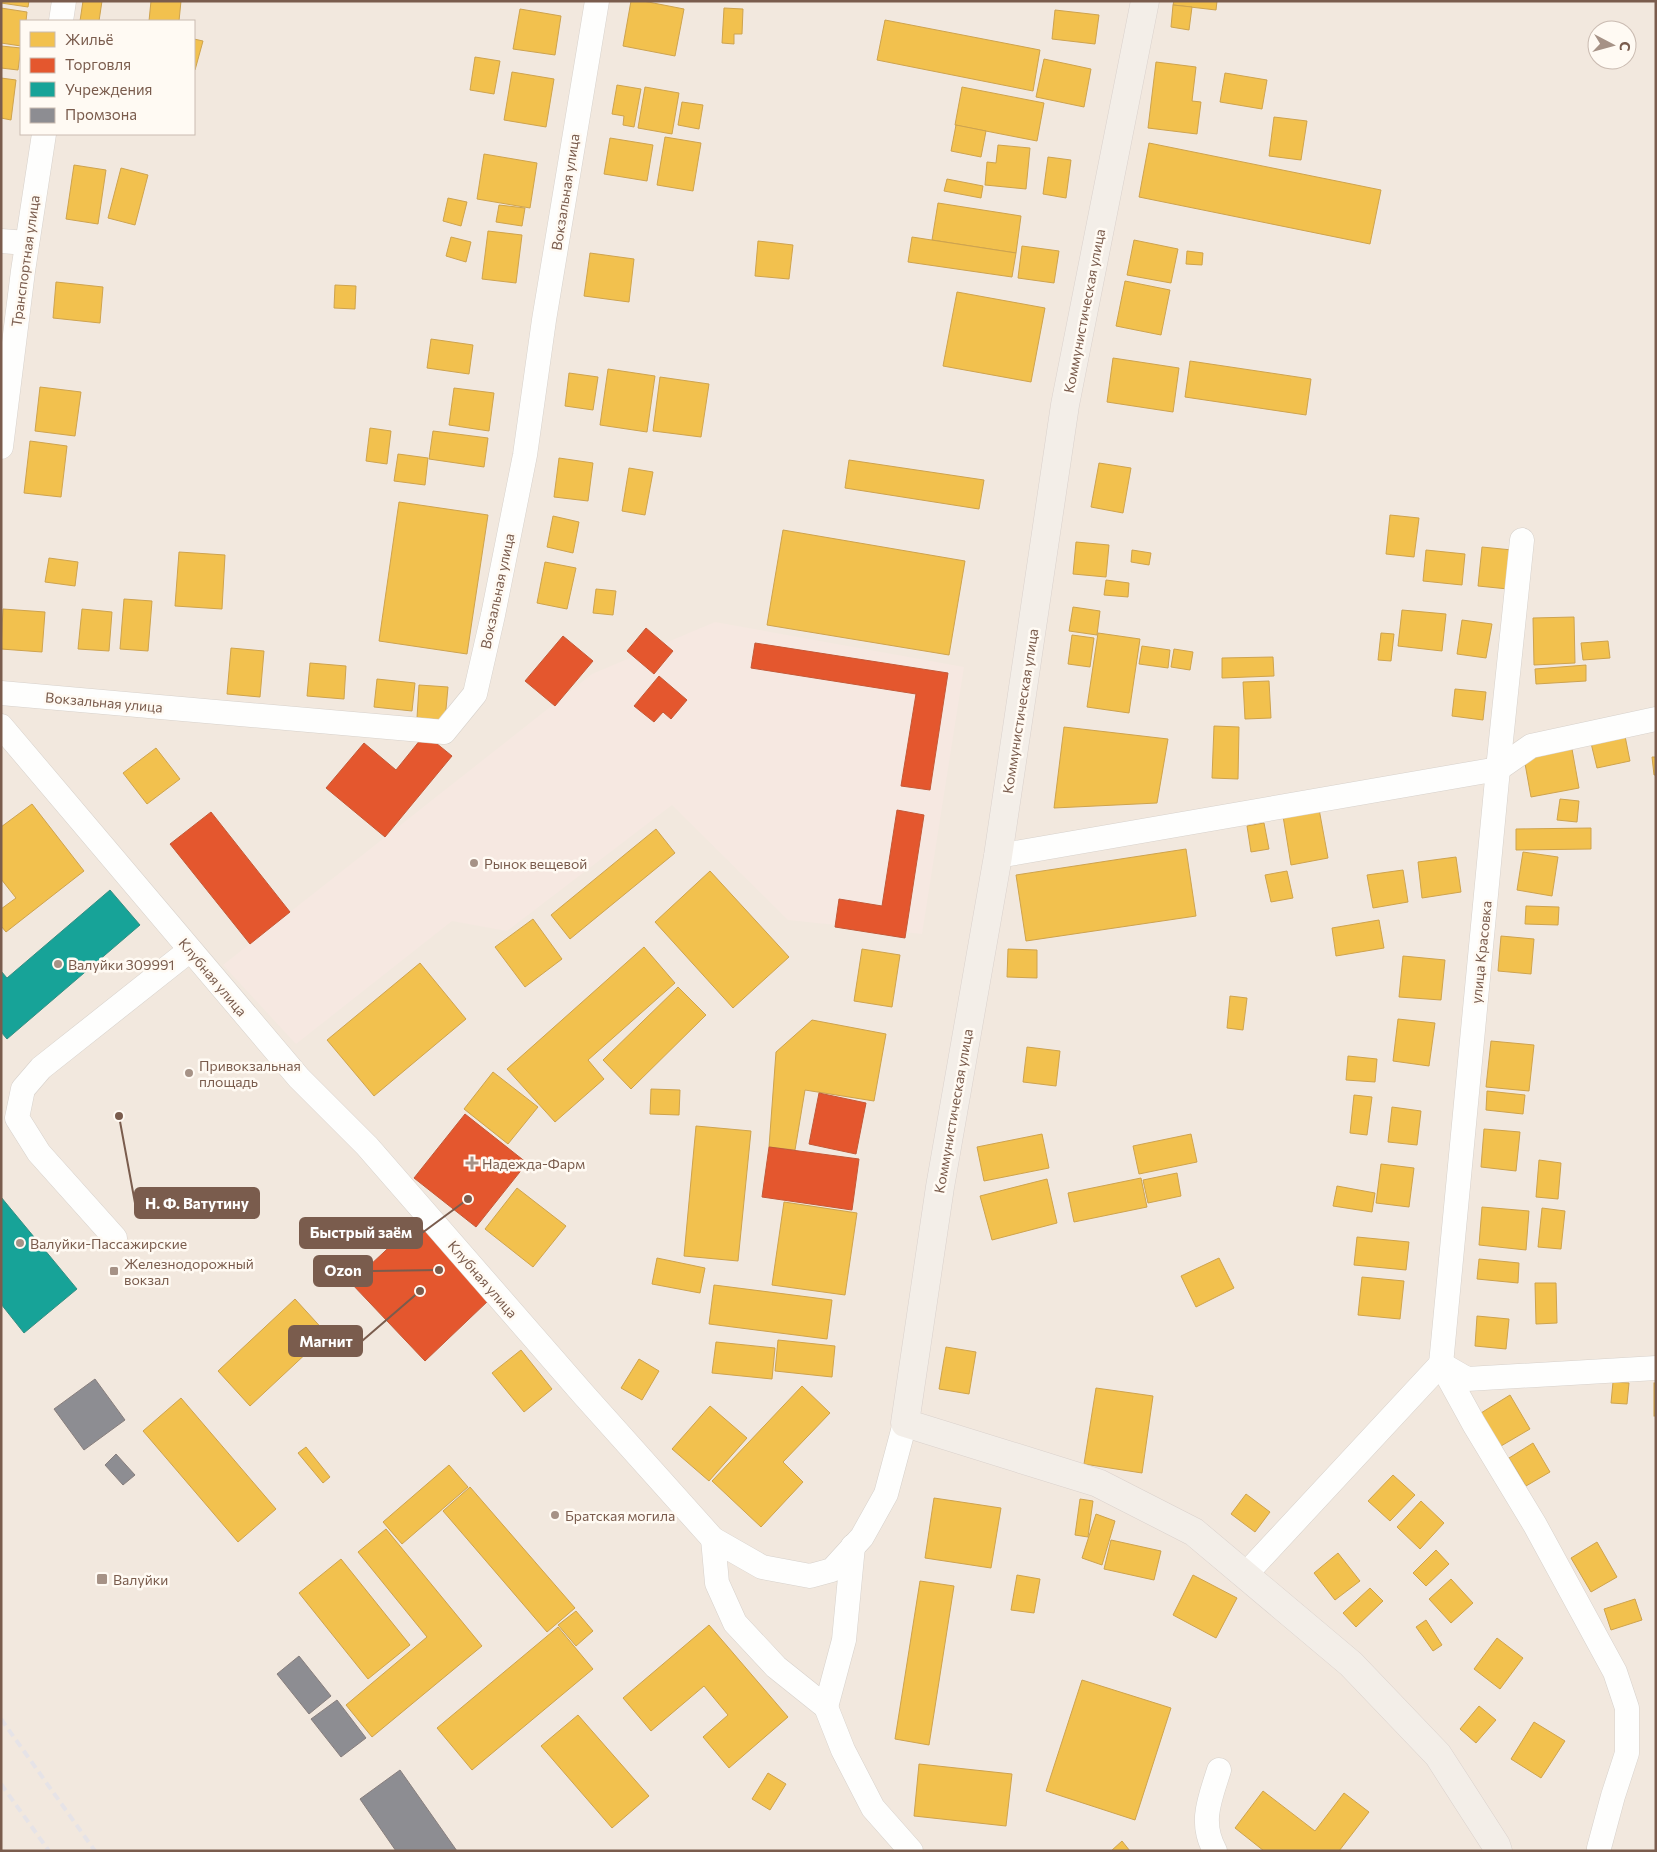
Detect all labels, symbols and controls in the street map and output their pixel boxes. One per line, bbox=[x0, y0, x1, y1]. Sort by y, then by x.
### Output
legend bbox=[20, 20, 195, 135]
north arrow bbox=[1587, 20, 1637, 70]
text: Жильё bbox=[65, 30, 113, 48]
text: С bbox=[1616, 41, 1634, 52]
text: Торговля bbox=[65, 55, 131, 73]
text: Учреждения bbox=[65, 80, 152, 98]
text: Промзона bbox=[65, 105, 137, 123]
street label: Вокзальная улица bbox=[547, 133, 583, 251]
street label: Транспортная улица bbox=[7, 194, 43, 328]
street label: Коммунистическая улица bbox=[1060, 228, 1108, 394]
street label: Вокзальная улица bbox=[476, 532, 518, 650]
street label: Коммунистическая улица bbox=[999, 627, 1041, 795]
street label: Вокзальная улица bbox=[45, 688, 163, 716]
place label: Рынок вещевой bbox=[484, 855, 587, 872]
marker: Рынок вещевой bbox=[468, 857, 480, 869]
street label: улица Красовка bbox=[1467, 900, 1495, 1004]
street label: Клубная улица bbox=[175, 934, 251, 1020]
place label: Валуйки 309991 bbox=[68, 956, 174, 973]
marker: Валуйки 309991 bbox=[52, 958, 64, 970]
street label: Коммунистическая улица bbox=[930, 1027, 976, 1195]
place label: Привокзальная площадь bbox=[199, 1057, 301, 1090]
marker: Привокзальная площадь bbox=[183, 1067, 195, 1079]
place label: Надежда-Фарм bbox=[482, 1155, 585, 1172]
marker: Надежда-Фарм bbox=[466, 1157, 478, 1169]
callout: Н. Ф. Ватутину bbox=[135, 1188, 259, 1218]
text: Н. Ф. Ватутину bbox=[145, 1194, 250, 1212]
callout: Быстрый заём bbox=[300, 1218, 422, 1248]
text: Быстрый заём bbox=[310, 1223, 412, 1241]
place label: Валуйки-Пассажирские bbox=[30, 1235, 187, 1252]
marker: Валуйки-Пассажирские bbox=[14, 1237, 26, 1249]
street label: Клубная улица bbox=[445, 1237, 521, 1321]
place label: Железнодорожный вокзал bbox=[124, 1255, 254, 1288]
callout: Ozon bbox=[314, 1256, 372, 1286]
text: Ozon bbox=[324, 1261, 362, 1279]
marker: Железнодорожный вокзал bbox=[108, 1265, 120, 1277]
callout: Магнит bbox=[289, 1326, 362, 1356]
text: Магнит bbox=[299, 1332, 353, 1350]
place label: Братская могила bbox=[565, 1507, 675, 1524]
marker: Братская могила bbox=[549, 1509, 561, 1521]
place label: Валуйки bbox=[113, 1571, 168, 1588]
marker: Валуйки bbox=[95, 1572, 109, 1586]

